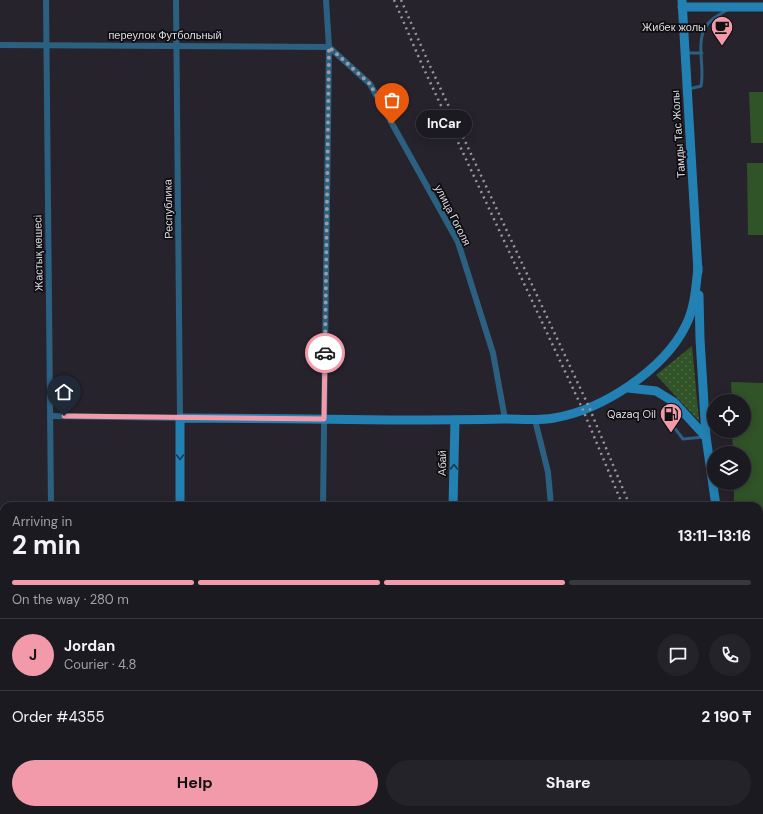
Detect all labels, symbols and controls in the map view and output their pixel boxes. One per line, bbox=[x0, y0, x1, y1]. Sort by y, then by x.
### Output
cafe icon: Жибек жолы bbox=[709, 14, 735, 47]
place label: Жибек жолы bbox=[642, 20, 706, 34]
street label: переулок Футбольный bbox=[108, 28, 222, 42]
pin bbox=[375, 83, 409, 124]
icon: bag bbox=[381, 89, 403, 111]
street label: Тамды Тас Жолы bbox=[668, 89, 688, 178]
callout: InCar bbox=[416, 110, 472, 138]
text: InCar bbox=[427, 115, 461, 132]
street label: Республика bbox=[160, 178, 176, 239]
street label: улица Гоголя bbox=[432, 182, 474, 248]
street label: Жастық көшесі bbox=[30, 215, 46, 291]
courier bbox=[305, 333, 345, 373]
icon: car bbox=[314, 342, 336, 364]
pin bbox=[47, 375, 81, 416]
icon: home bbox=[53, 381, 75, 403]
map controls bbox=[707, 394, 751, 490]
button: locate bbox=[707, 394, 751, 438]
fuel station icon: Qazaq Oil bbox=[658, 401, 684, 434]
place label: Qazaq Oil bbox=[607, 407, 656, 421]
button: layers bbox=[707, 446, 751, 490]
street label: Абай bbox=[435, 450, 449, 476]
one-way arrow bbox=[176, 454, 184, 460]
one-way arrow bbox=[450, 464, 458, 470]
text: Arriving in bbox=[12, 513, 72, 530]
text: 13:11–13:16 bbox=[678, 526, 751, 546]
text: 2 min bbox=[12, 528, 81, 562]
text: On the way · 280 m bbox=[12, 591, 129, 608]
button: chat bbox=[657, 634, 699, 676]
button: phone bbox=[709, 634, 751, 676]
text: Jordan bbox=[64, 636, 115, 656]
text: J bbox=[29, 645, 37, 665]
text: Courier · 4.8 bbox=[64, 656, 136, 673]
text: Order #4355 bbox=[12, 707, 105, 727]
text: 2 190 ₸ bbox=[702, 707, 751, 727]
button: Help bbox=[12, 760, 378, 806]
button: Share bbox=[386, 760, 751, 806]

